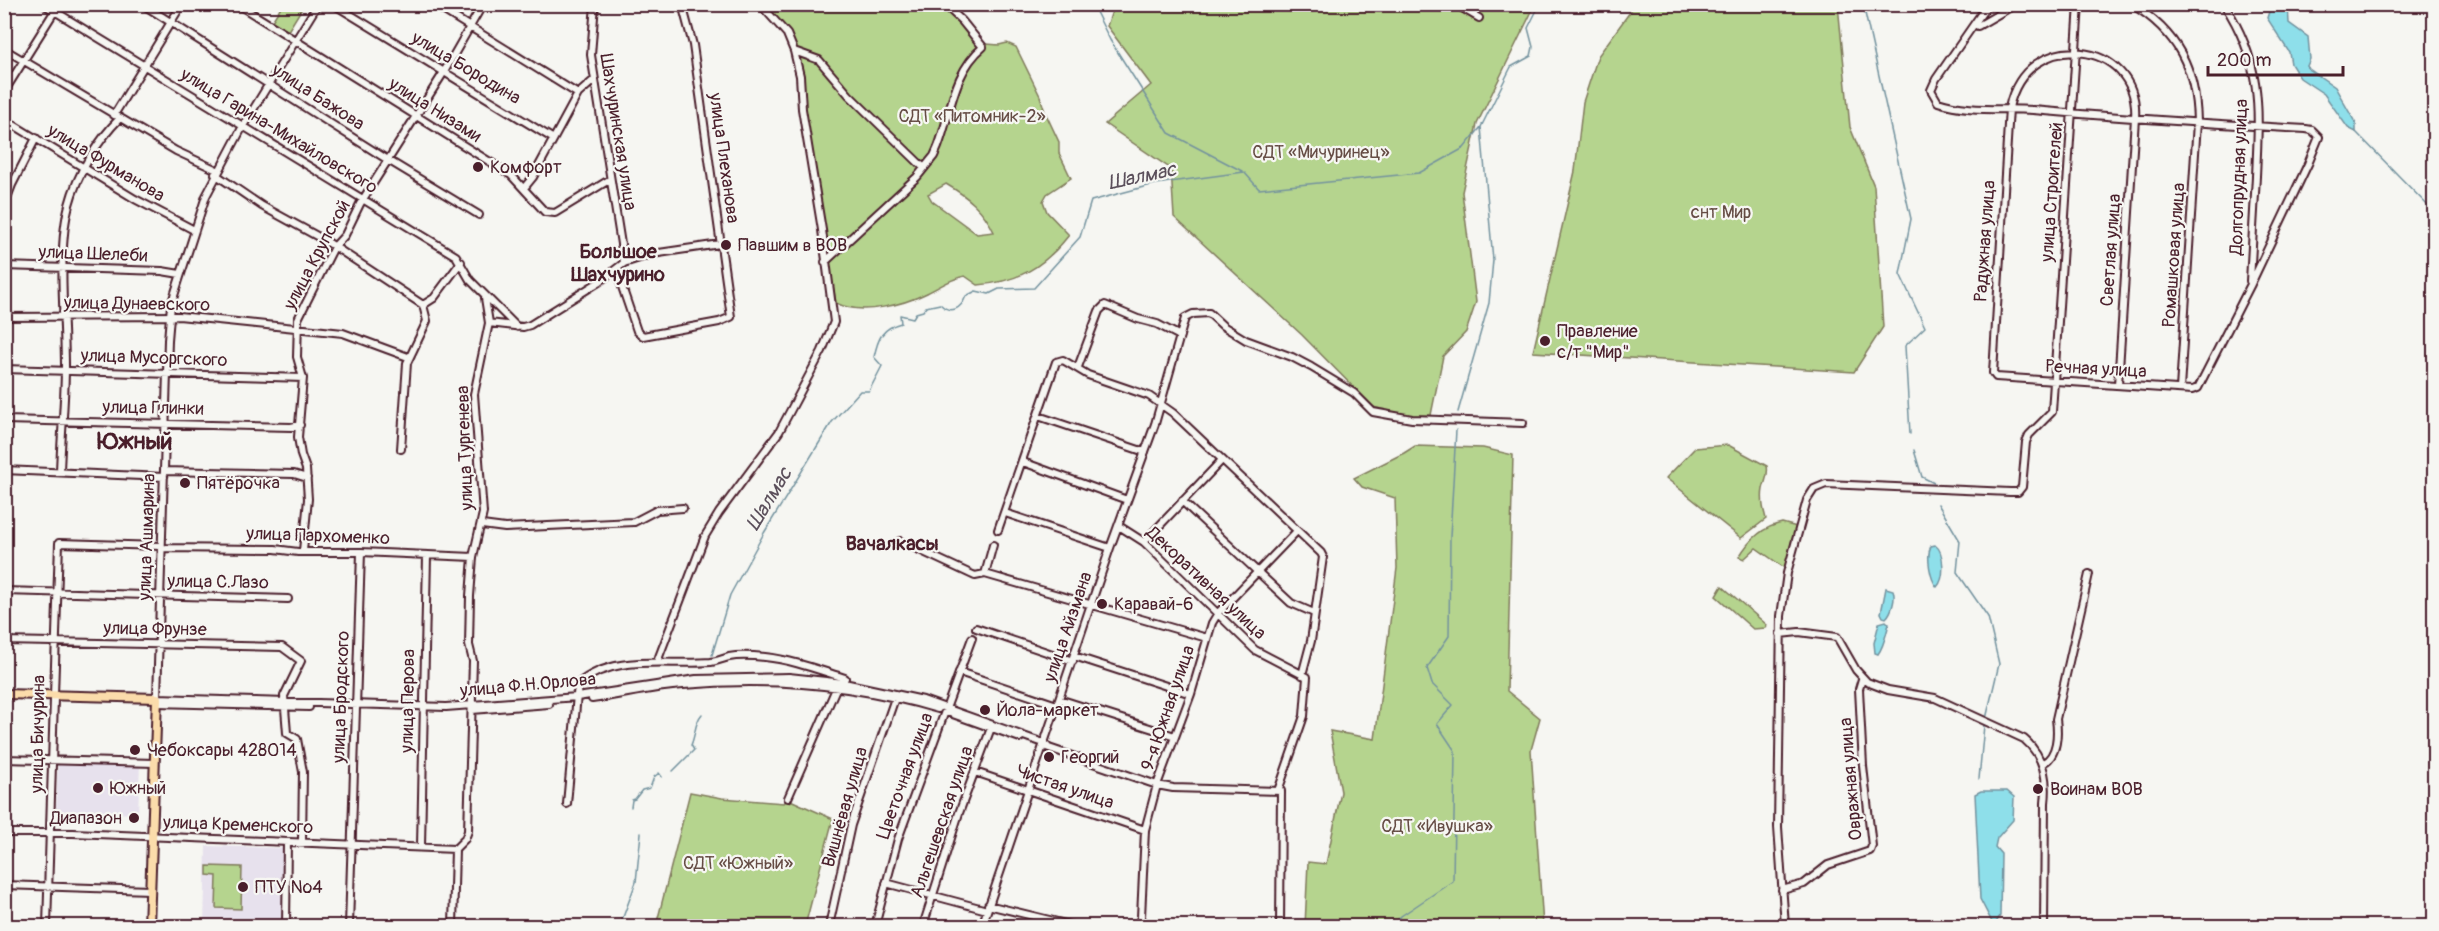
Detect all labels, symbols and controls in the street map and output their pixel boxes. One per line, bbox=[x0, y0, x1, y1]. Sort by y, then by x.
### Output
street label: улица Бородина bbox=[406, 26, 525, 110]
scale bar bbox=[2208, 39, 2343, 77]
text: 200 m bbox=[2217, 49, 2272, 72]
street label: Шахчуринская улица bbox=[594, 52, 642, 212]
street label: улица Бажова bbox=[266, 58, 369, 136]
street label: улица Гарина-Михайловского bbox=[175, 62, 382, 199]
street label: улица Низами bbox=[384, 72, 486, 148]
street label: улица Плеханова bbox=[703, 90, 745, 225]
street label: Долгопрудная улица bbox=[2225, 98, 2253, 257]
park label: СДТ «Питомник-2» bbox=[898, 105, 1046, 128]
street label: улица Фурманова bbox=[42, 118, 169, 207]
street label: улица Строителей bbox=[2036, 121, 2068, 264]
park label: СДТ «Мичуринец» bbox=[1252, 141, 1390, 164]
place label: Комфорт bbox=[490, 156, 562, 179]
water label: Шалмас bbox=[1106, 156, 1179, 195]
marker: Комфорт bbox=[471, 160, 485, 174]
street label: Радужная улица bbox=[1969, 179, 2001, 303]
street label: Ромашковая улица bbox=[2157, 182, 2191, 328]
street label: Светлая улица bbox=[2096, 193, 2126, 307]
street label: улица Крупской bbox=[278, 196, 356, 315]
park label: снт Мир bbox=[1691, 201, 1751, 224]
place label: Павшим в ВОВ bbox=[738, 234, 847, 257]
marker: Павшим в ВОВ bbox=[719, 238, 733, 252]
district label: Большое Шахчурино bbox=[570, 239, 665, 287]
street label: улица Шелеби bbox=[37, 241, 148, 267]
street label: улица Дунаевского bbox=[63, 291, 211, 317]
place label: Правление с/т "Мир" bbox=[1557, 320, 1638, 364]
marker: Правление с/т "Мир" bbox=[1538, 334, 1552, 348]
street label: улица Мусоргского bbox=[79, 344, 228, 372]
street label: Речная улица bbox=[2045, 355, 2147, 383]
street label: улица Тургенева bbox=[451, 385, 479, 512]
street label: улица Глинки bbox=[101, 396, 204, 420]
district label: Южный bbox=[97, 427, 172, 456]
water label: Шалмас bbox=[741, 462, 798, 535]
place label: Пятёрочка bbox=[197, 472, 280, 495]
street label: улица Ашмарина bbox=[133, 473, 161, 602]
marker: Пятёрочка bbox=[178, 476, 192, 490]
street label: Декоративная улица bbox=[1140, 521, 1271, 645]
street label: улица Пархоменко bbox=[245, 522, 391, 550]
district label: Вачалкасы bbox=[845, 531, 939, 556]
street label: улица Айзмана bbox=[1038, 569, 1098, 686]
street label: улица С.Лазо bbox=[166, 570, 269, 594]
place label: Каравай-6 bbox=[1114, 593, 1194, 616]
marker: Каравай-6 bbox=[1095, 597, 1109, 611]
street label: улица Фрунзе bbox=[102, 617, 207, 641]
street label: улица Бродского bbox=[327, 630, 355, 765]
street label: 9-я Южная улица bbox=[1136, 642, 1200, 774]
street label: улица Перова bbox=[396, 649, 420, 754]
street label: улица Ф.Н.Орлова bbox=[458, 668, 597, 702]
street label: улица Бичурина bbox=[25, 675, 51, 794]
place label: Йола-маркет bbox=[997, 699, 1099, 722]
marker: Йола-маркет bbox=[978, 703, 992, 717]
street label: Цветочная улица bbox=[871, 710, 939, 842]
street label: Овражная улица bbox=[1834, 717, 1868, 841]
place label: Чебоксары 428014 bbox=[147, 739, 297, 762]
marker: Чебоксары 428014 bbox=[128, 743, 142, 757]
street label: Альгешевская улица bbox=[905, 743, 979, 901]
street label: Вишнёвая улица bbox=[817, 744, 873, 870]
place label: Георгий bbox=[1061, 746, 1119, 769]
marker: Георгий bbox=[1042, 750, 1056, 764]
street label: Чистая улица bbox=[1013, 759, 1117, 815]
place label: Южный bbox=[110, 777, 166, 800]
place label: Воинам ВОВ bbox=[2050, 778, 2143, 801]
marker: Южный bbox=[91, 781, 105, 795]
marker: Воинам ВОВ bbox=[2031, 782, 2045, 796]
place label: Диапазон bbox=[49, 807, 122, 830]
marker: Диапазон bbox=[127, 811, 141, 825]
street label: улица Кременского bbox=[162, 811, 314, 839]
park label: СДТ «Ивушка» bbox=[1381, 815, 1493, 838]
park label: СДТ «Южный» bbox=[683, 852, 793, 875]
place label: ПТУ №4 bbox=[255, 876, 323, 899]
marker: ПТУ №4 bbox=[236, 880, 250, 894]

